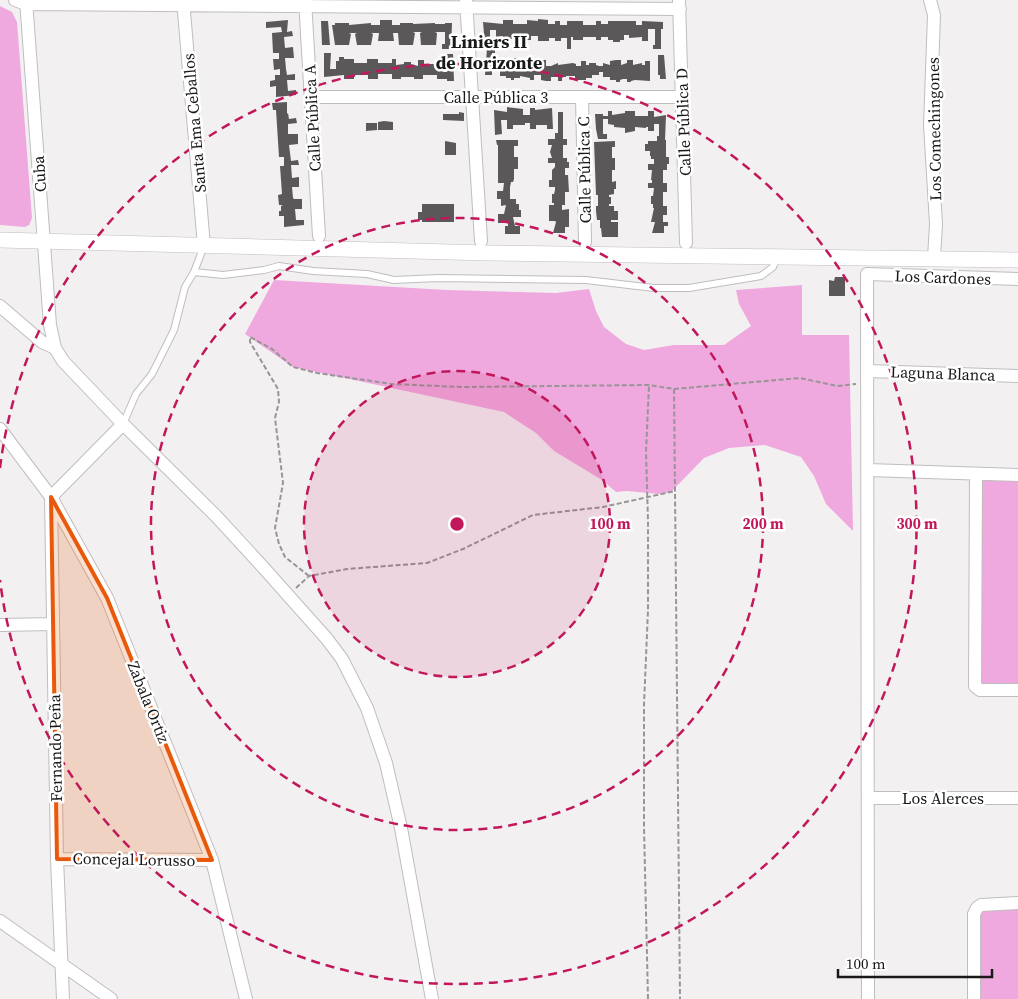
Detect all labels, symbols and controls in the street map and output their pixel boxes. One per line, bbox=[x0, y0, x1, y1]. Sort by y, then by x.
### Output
district label: Liniers II de Horizonte bbox=[436, 29, 542, 75]
street label: Santa Ema Ceballos bbox=[177, 52, 211, 194]
street label: Los Comechingones bbox=[922, 57, 946, 201]
street label: Calle Pública A bbox=[298, 63, 326, 172]
street label: Calle Pública D bbox=[670, 68, 696, 176]
street label: Calle Pública 3 bbox=[444, 86, 548, 108]
street label: Calle Pública C bbox=[572, 116, 596, 224]
street label: Cuba bbox=[27, 154, 51, 193]
street label: Los Cardones bbox=[894, 264, 992, 290]
street label: Laguna Blanca bbox=[890, 360, 997, 386]
text: 100 m bbox=[589, 513, 631, 534]
text: 200 m bbox=[742, 513, 784, 534]
text: 300 m bbox=[896, 513, 938, 534]
centre of rings bbox=[448, 515, 466, 533]
street label: Zabala Ortiz bbox=[123, 658, 175, 746]
street label: Fernando Peña bbox=[43, 693, 67, 802]
street label: Los Alerces bbox=[902, 787, 984, 809]
street label: Concejal Lorusso bbox=[72, 847, 196, 871]
scale bar bbox=[838, 946, 992, 978]
text: 100 m bbox=[846, 953, 886, 974]

